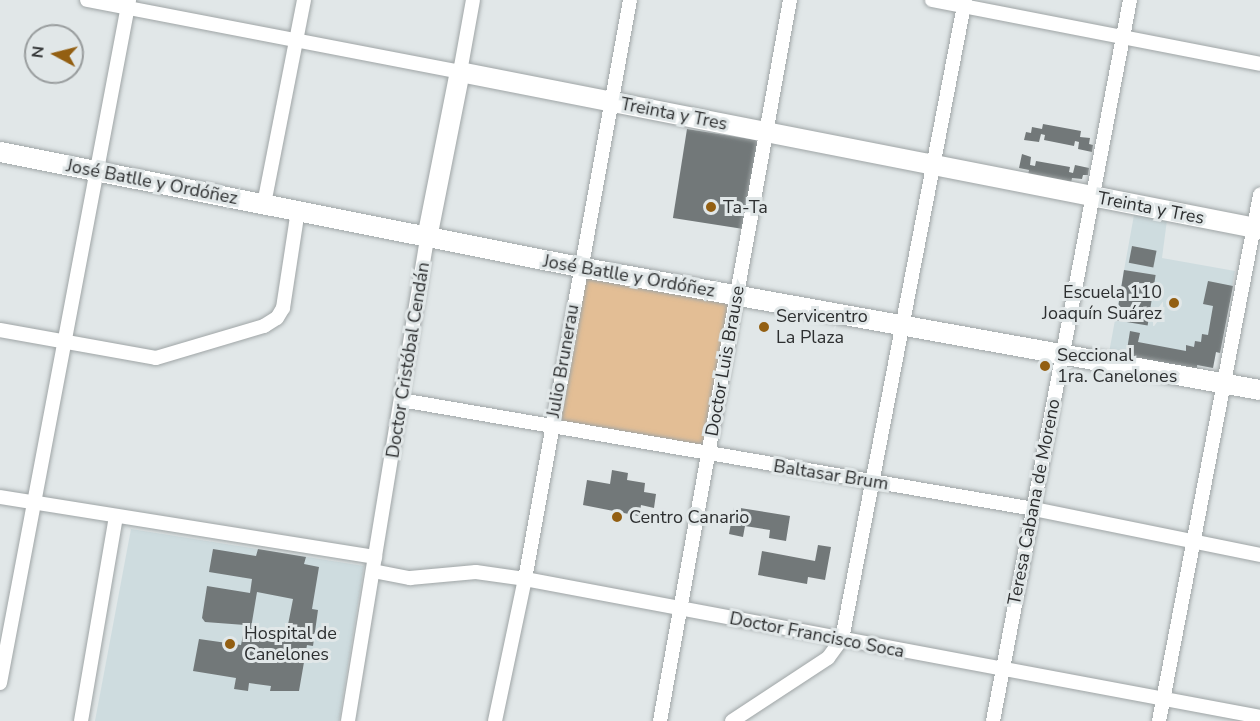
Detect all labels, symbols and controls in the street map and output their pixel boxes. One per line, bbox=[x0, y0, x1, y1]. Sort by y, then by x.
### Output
north arrow bbox=[24, 24, 84, 84]
text: N bbox=[26, 45, 50, 59]
street label: Treinta y Tres bbox=[619, 93, 729, 135]
street label: José Batlle y Ordóñez bbox=[64, 155, 240, 209]
street label: Treinta y Tres bbox=[1096, 187, 1206, 229]
place label: Ta-Ta bbox=[723, 196, 768, 218]
marker: Ta-Ta bbox=[704, 200, 718, 214]
street label: José Batlle y Ordóñez bbox=[541, 250, 717, 302]
street label: Doctor Cristóbal Cendán bbox=[382, 261, 434, 459]
place label: Escuela 110 Joaquín Suárez bbox=[1042, 282, 1162, 324]
street label: Doctor Luis Brause bbox=[701, 284, 749, 438]
marker: Escuela 110 Joaquín Suárez bbox=[1167, 296, 1181, 310]
street label: Julio Brunerau bbox=[542, 303, 584, 419]
place label: Servicentro La Plaza bbox=[776, 306, 868, 348]
marker: Servicentro La Plaza bbox=[757, 320, 771, 334]
place label: Seccional 1ra. Canelones bbox=[1057, 345, 1177, 388]
marker: Seccional 1ra. Canelones bbox=[1038, 359, 1052, 373]
street label: Teresa Cabana de Moreno bbox=[1003, 397, 1065, 607]
street label: Baltasar Brum bbox=[772, 455, 890, 495]
place label: Centro Canario bbox=[629, 506, 749, 528]
marker: Centro Canario bbox=[610, 510, 624, 524]
street label: Doctor Francisco Soca bbox=[728, 607, 906, 663]
place label: Hospital de Canelones bbox=[244, 623, 337, 666]
marker: Hospital de Canelones bbox=[221, 635, 239, 653]

